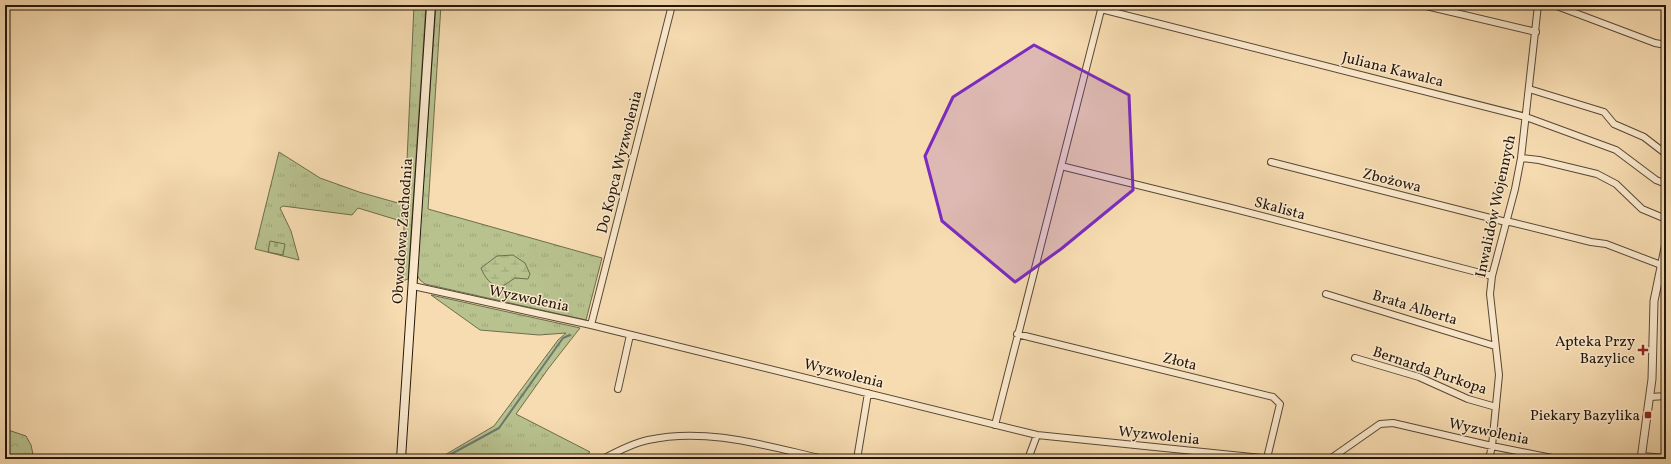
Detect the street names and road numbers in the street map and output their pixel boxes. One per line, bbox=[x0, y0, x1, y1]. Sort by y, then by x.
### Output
street label: Juliana Kawalca bbox=[1340, 48, 1446, 93]
street label: Do Kopca Wyzwolenia bbox=[593, 89, 648, 236]
street label: Inwalidów Wojennych bbox=[1471, 133, 1522, 280]
street label: Obwodowa Zachodnia bbox=[388, 157, 419, 305]
street label: Zbożowa bbox=[1360, 164, 1423, 199]
street label: Skalista bbox=[1252, 193, 1307, 226]
street label: Wyzwolenia bbox=[486, 281, 571, 318]
street label: Brata Alberta bbox=[1369, 286, 1460, 331]
street label: Bernarda Purkopa bbox=[1369, 342, 1490, 401]
street label: Złota bbox=[1160, 348, 1199, 377]
street label: Wyzwolenia bbox=[801, 354, 886, 395]
street label: Wyzwolenia bbox=[1446, 414, 1531, 451]
street label: Wyzwolenia bbox=[1117, 422, 1201, 451]

